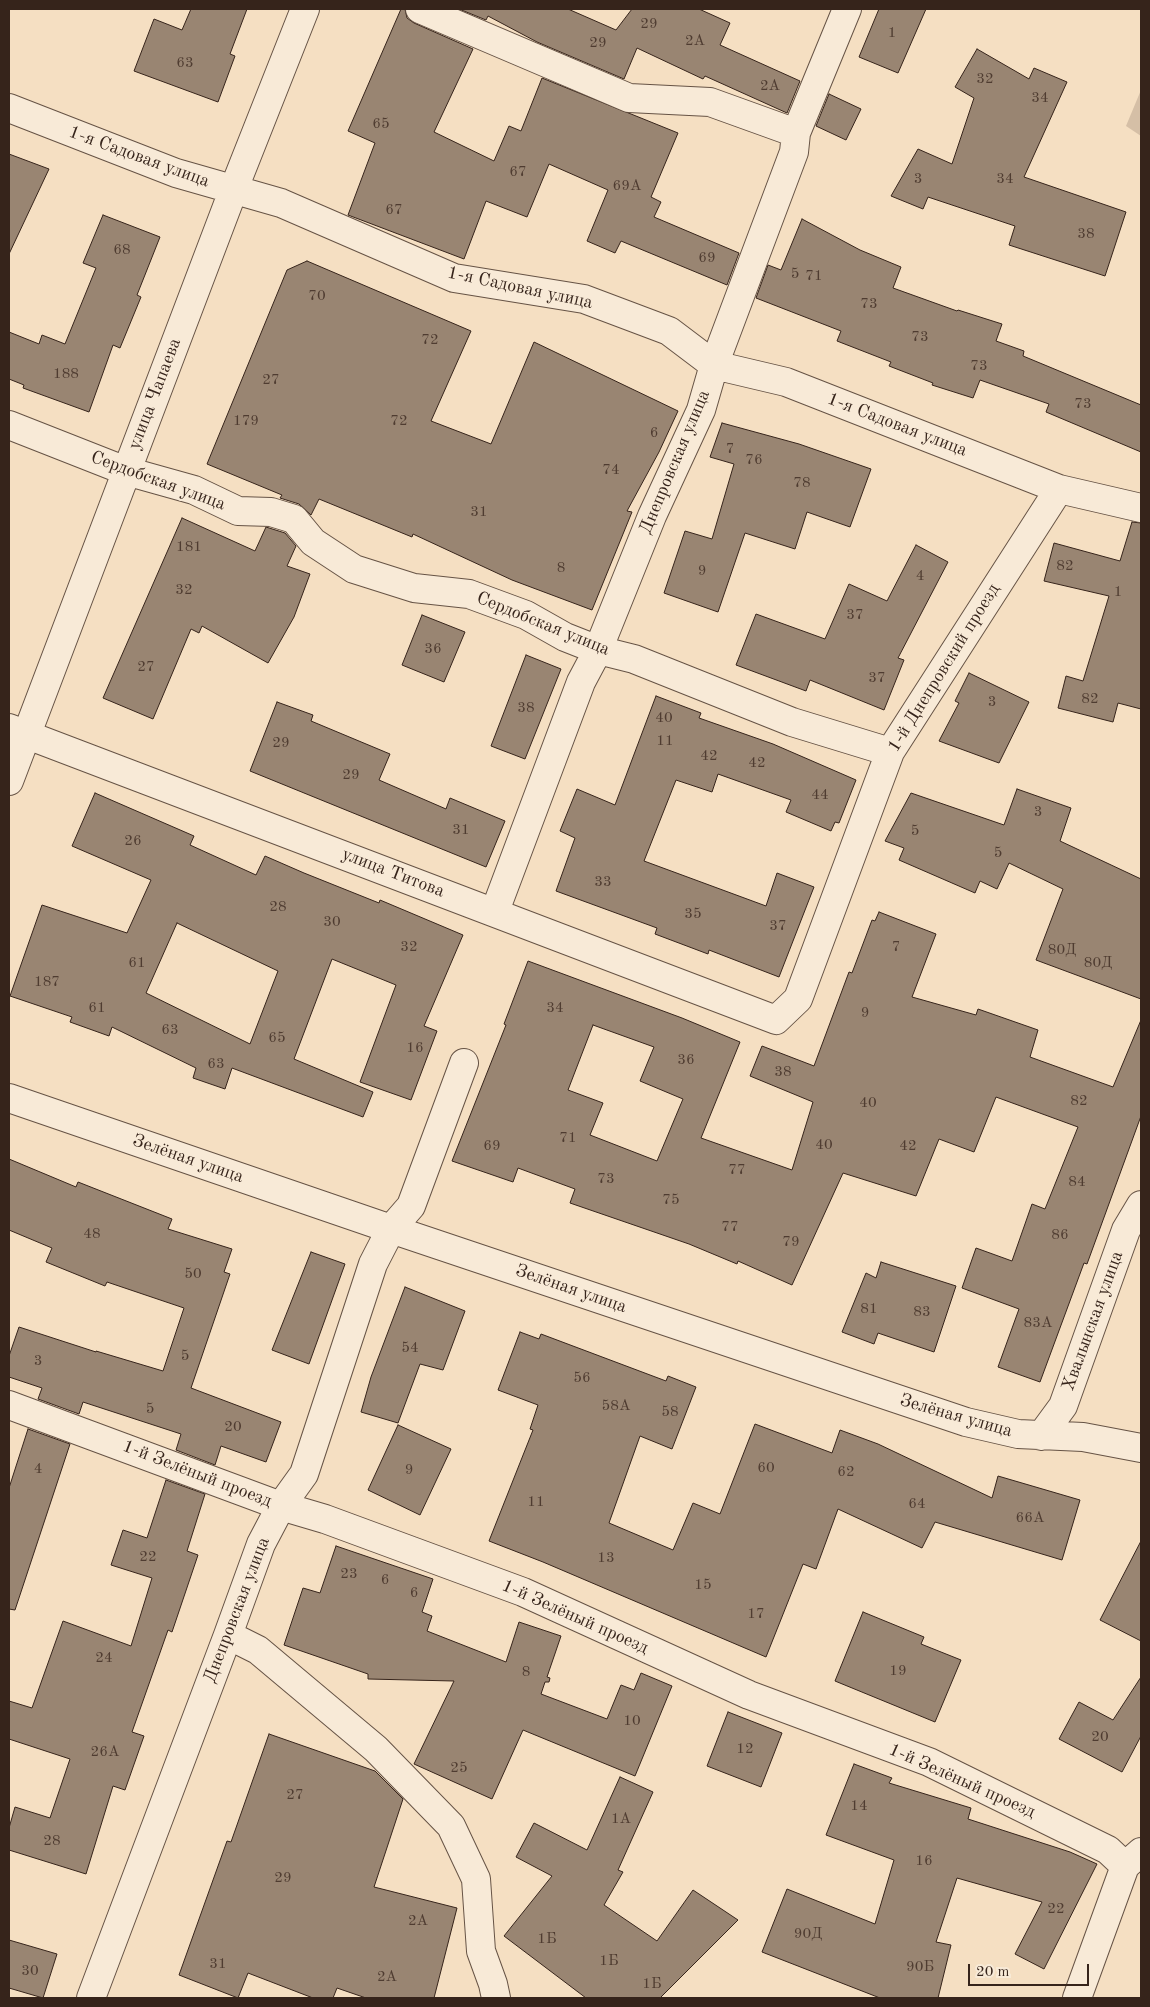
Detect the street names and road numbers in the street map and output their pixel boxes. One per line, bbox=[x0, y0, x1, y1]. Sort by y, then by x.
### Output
street label: 1-я Садовая улица bbox=[66, 122, 212, 192]
street label: 1-я Садовая улица bbox=[445, 262, 595, 314]
street label: улица Чапаева bbox=[124, 335, 186, 453]
street label: Днепровская улица bbox=[635, 387, 715, 537]
street label: 1-я Садовая улица bbox=[824, 388, 970, 462]
street label: Сердобская улица bbox=[88, 447, 228, 515]
street label: 1-й Днепровский проезд bbox=[883, 580, 1005, 756]
street label: Сердобская улица bbox=[473, 587, 613, 661]
street label: улица Титова bbox=[338, 843, 448, 903]
street label: Зелёная улица bbox=[130, 1130, 246, 1188]
street label: Хвалынская улица bbox=[1058, 1248, 1128, 1394]
street label: Зелёная улица bbox=[513, 1260, 629, 1318]
street label: Зелёная улица bbox=[897, 1390, 1015, 1442]
street label: 1-й Зелёный проезд bbox=[119, 1436, 275, 1512]
street label: Днепровская улица bbox=[199, 1534, 275, 1686]
street label: 1-й Зелёный проезд bbox=[498, 1575, 652, 1659]
street label: 1-й Зелёный проезд bbox=[885, 1739, 1039, 1823]

